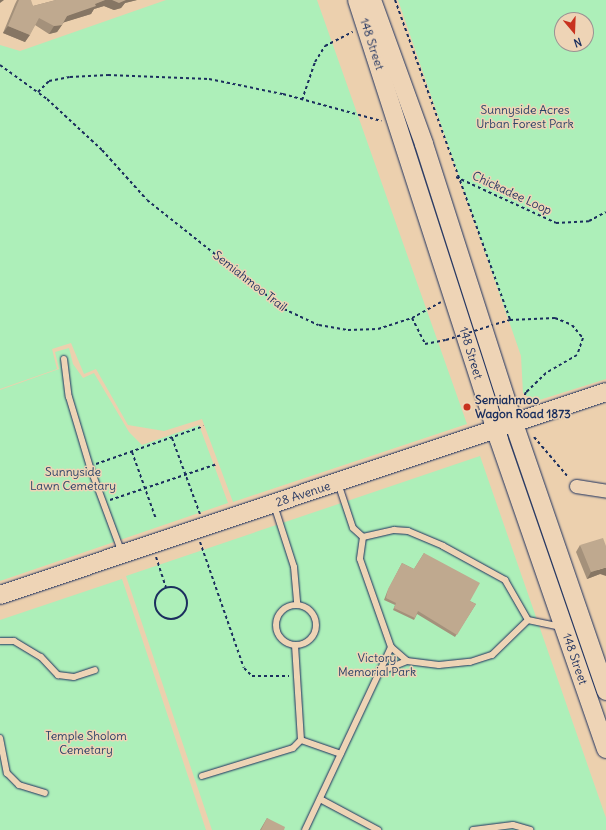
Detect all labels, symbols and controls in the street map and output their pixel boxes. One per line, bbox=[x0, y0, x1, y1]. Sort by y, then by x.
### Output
north arrow bbox=[554, 12, 594, 52]
street label: 148 Street bbox=[357, 16, 387, 72]
text: N bbox=[572, 35, 583, 50]
park label: Sunnyside Acres Urban Forest Park bbox=[476, 103, 574, 131]
street label: Chickadee Loop bbox=[470, 168, 554, 218]
street label: Semiahmoo Trail bbox=[210, 248, 290, 314]
street label: 148 Street bbox=[456, 325, 486, 381]
place label: Semiahmoo Wagon Road 1873 bbox=[475, 393, 571, 421]
marker: Semiahmoo Wagon Road 1873 bbox=[462, 402, 472, 412]
park label: Sunnyside Lawn Cemetary bbox=[30, 465, 116, 493]
street label: 28 Avenue bbox=[274, 478, 332, 510]
street label: 148 Street bbox=[559, 631, 591, 687]
park label: Victory Memorial Park bbox=[338, 651, 416, 679]
park label: Temple Sholom Cemetary bbox=[45, 729, 127, 757]

